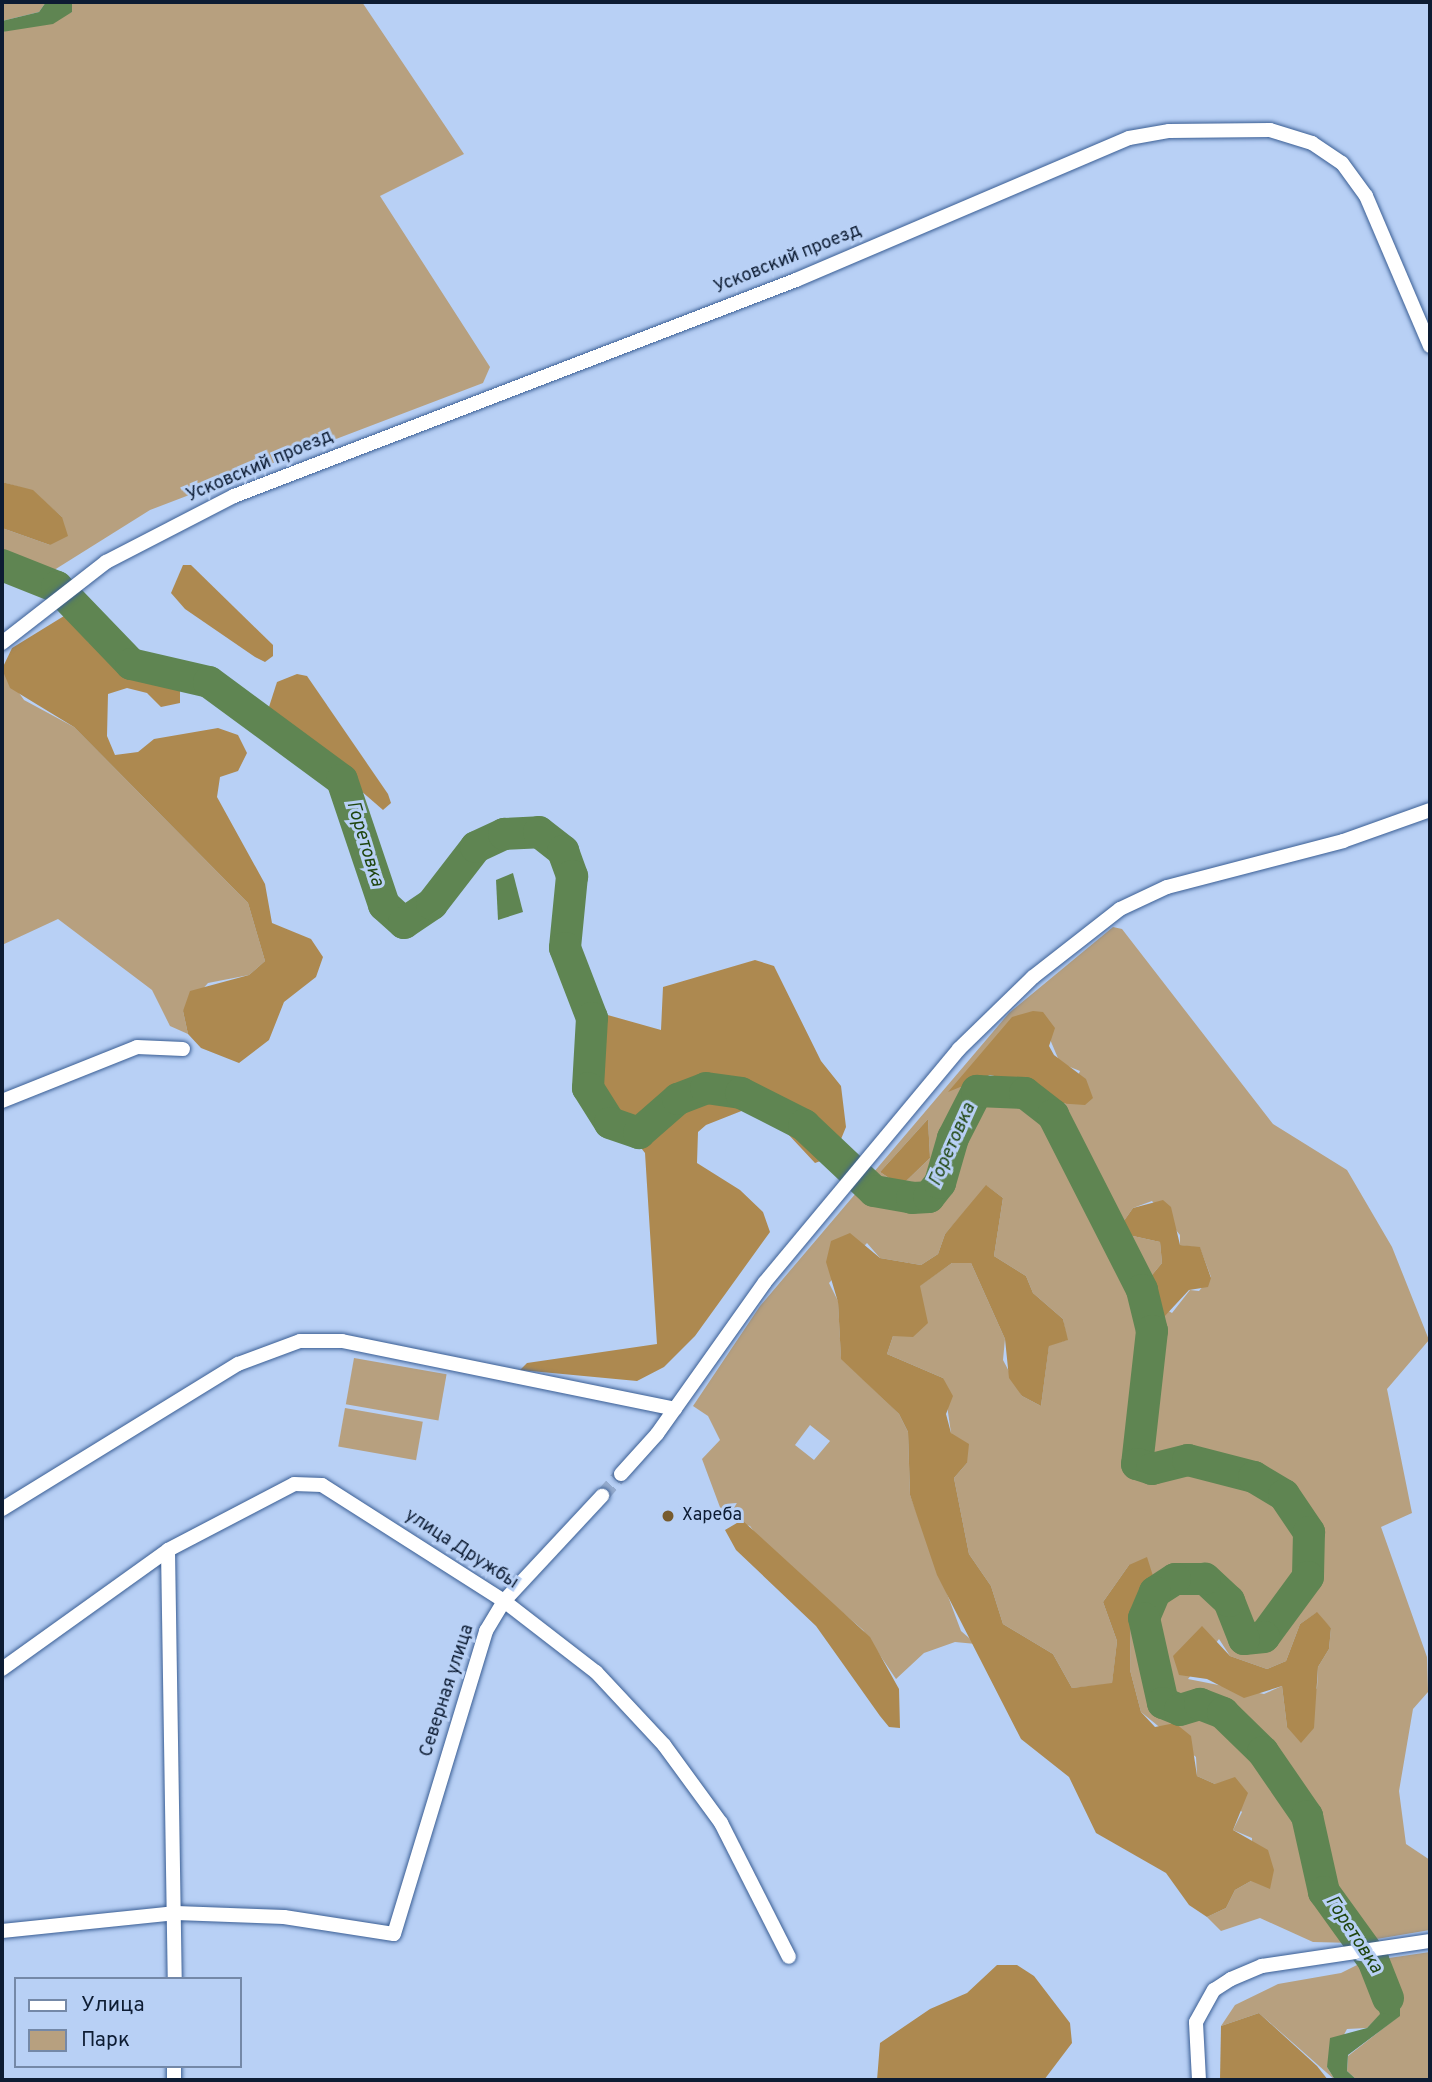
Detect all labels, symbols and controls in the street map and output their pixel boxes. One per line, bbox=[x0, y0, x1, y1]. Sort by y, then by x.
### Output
street label: Усковский проезд bbox=[711, 221, 865, 299]
street label: Усковский проезд bbox=[184, 426, 336, 508]
water label: Горетовка bbox=[340, 798, 388, 890]
water label: Горетовка bbox=[925, 1100, 981, 1190]
street label: улица Дружбы bbox=[400, 1505, 522, 1595]
place label: Хареба bbox=[682, 1505, 742, 1527]
marker: Хареба bbox=[660, 1508, 676, 1524]
street label: Северная улица bbox=[416, 1622, 480, 1760]
water label: Горетовка bbox=[1319, 1892, 1387, 1978]
legend bbox=[14, 1977, 242, 2068]
text: Улица bbox=[81, 1992, 145, 2019]
text: Парк bbox=[81, 2027, 130, 2054]

